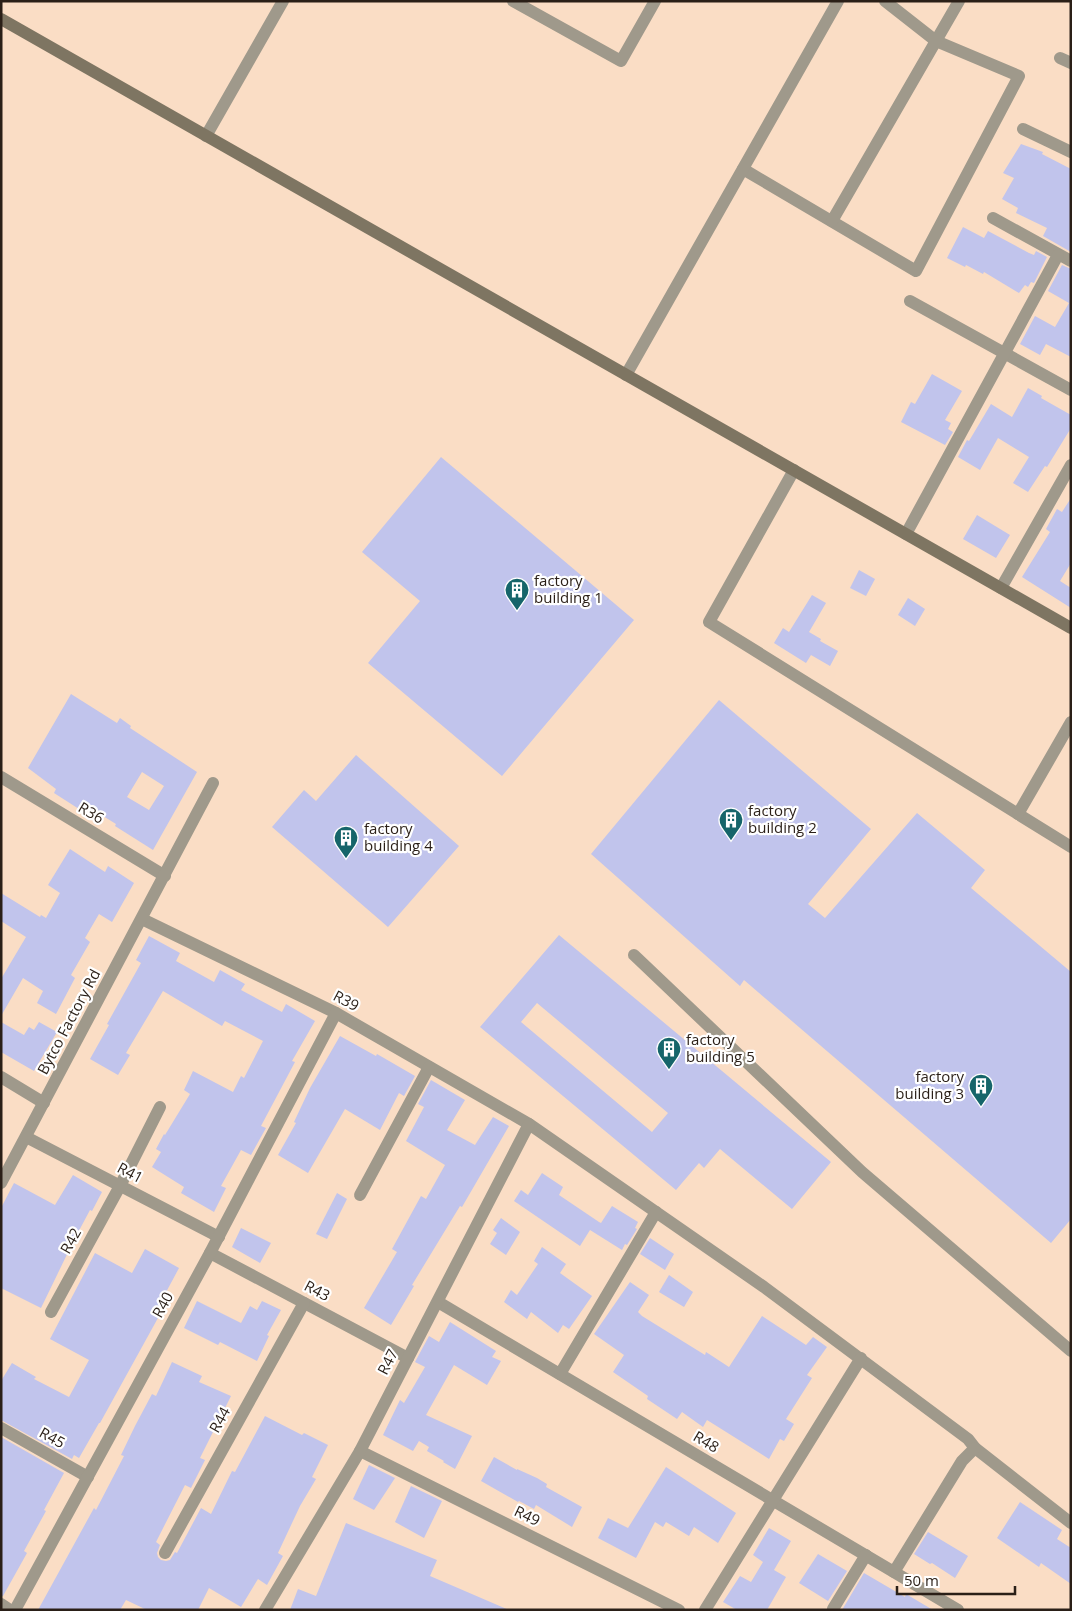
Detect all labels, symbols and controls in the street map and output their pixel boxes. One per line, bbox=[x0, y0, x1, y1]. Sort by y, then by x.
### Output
place label: factory building 1 bbox=[534, 570, 603, 607]
building icon: factory building 1 bbox=[504, 577, 530, 611]
street label: R36 bbox=[75, 797, 108, 828]
place label: factory building 2 bbox=[748, 800, 817, 837]
building icon: factory building 2 bbox=[718, 807, 744, 841]
place label: factory building 4 bbox=[364, 818, 433, 855]
building icon: factory building 4 bbox=[333, 825, 359, 859]
street label: Bytco Factory Rd bbox=[32, 966, 104, 1078]
street label: R39 bbox=[330, 985, 363, 1015]
place label: factory building 5 bbox=[686, 1029, 755, 1066]
building icon: factory building 5 bbox=[656, 1036, 682, 1070]
place label: factory building 3 bbox=[895, 1066, 964, 1103]
building icon: factory building 3 bbox=[968, 1073, 994, 1107]
street label: R41 bbox=[114, 1157, 147, 1187]
street label: R42 bbox=[55, 1224, 85, 1257]
street label: R43 bbox=[301, 1275, 334, 1305]
street label: R40 bbox=[147, 1288, 177, 1321]
street label: R47 bbox=[372, 1345, 402, 1378]
street label: R44 bbox=[204, 1403, 234, 1436]
street label: R45 bbox=[36, 1422, 69, 1452]
street label: R48 bbox=[690, 1426, 723, 1457]
street label: R49 bbox=[511, 1500, 544, 1530]
scale bar bbox=[897, 1564, 1014, 1596]
text: 50 m bbox=[904, 1570, 939, 1590]

